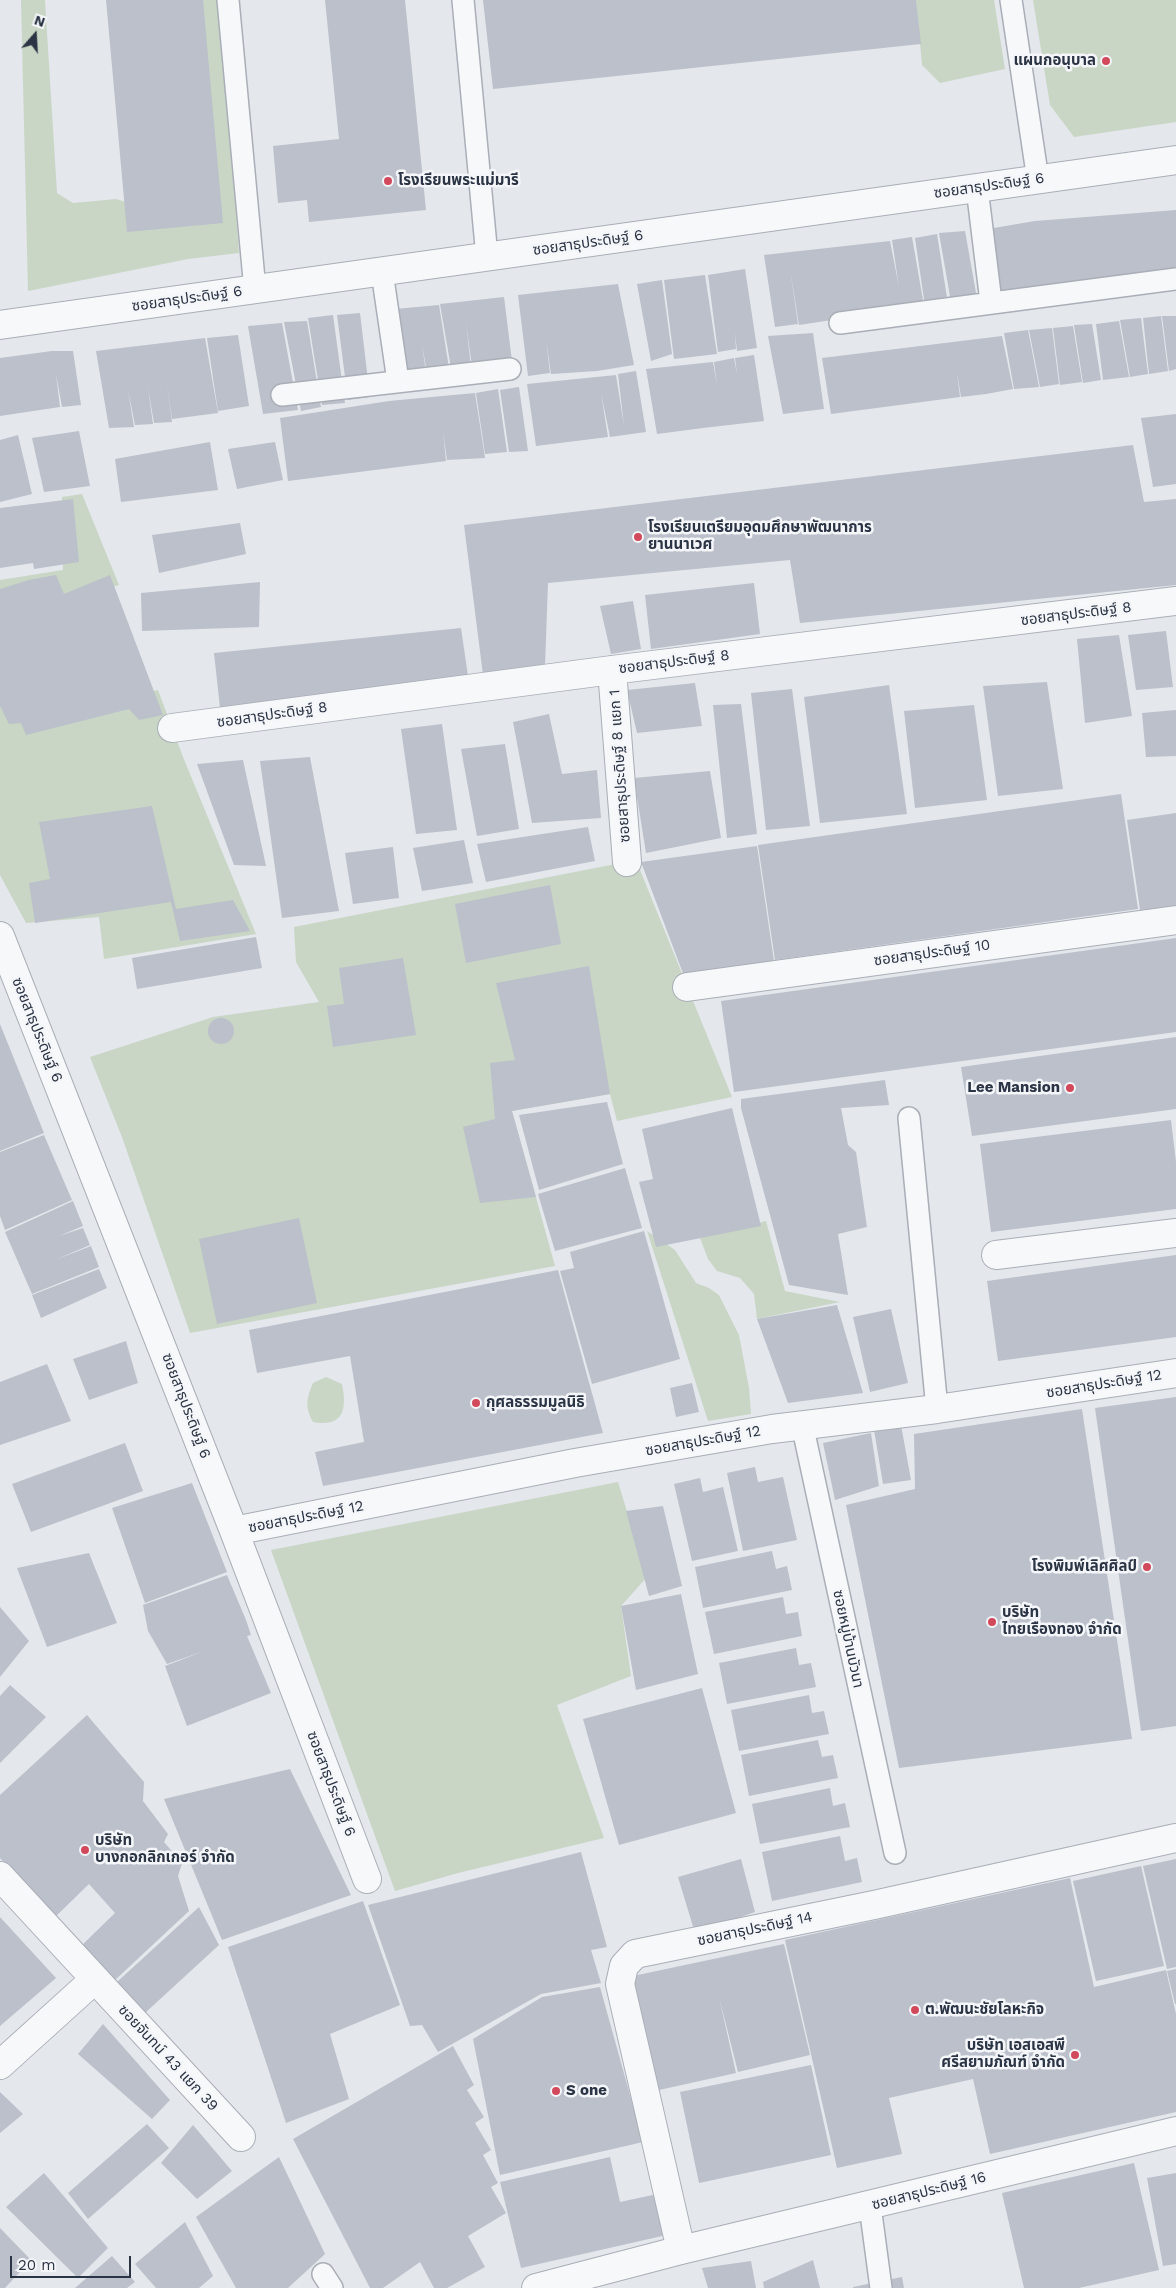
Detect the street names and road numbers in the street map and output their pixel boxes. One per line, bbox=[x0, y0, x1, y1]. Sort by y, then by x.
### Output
street label: ซอยสาธุประดิษฐ์ 6 bbox=[933, 169, 1045, 203]
street label: ซอยสาธุประดิษฐ์ 6 bbox=[532, 226, 644, 260]
street label: ซอยสาธุประดิษฐ์ 6 bbox=[131, 282, 243, 316]
street label: ซอยสาธุประดิษฐ์ 8 bbox=[1020, 598, 1132, 630]
street label: ซอยสาธุประดิษฐ์ 8 bbox=[618, 646, 730, 678]
street label: ซอยสาธุประดิษฐ์ 8 แยก 1 bbox=[606, 689, 634, 843]
street label: ซอยสาธุประดิษฐ์ 8 bbox=[216, 698, 328, 732]
street label: ซอยสาธุประดิษฐ์ 10 bbox=[873, 936, 991, 970]
street label: ซอยสาธุประดิษฐ์ 6 bbox=[8, 975, 66, 1085]
street label: ซอยสาธุประดิษฐ์ 6 bbox=[158, 1351, 214, 1461]
street label: ซอยสาธุประดิษฐ์ 12 bbox=[1045, 1366, 1163, 1402]
street label: ซอยสาธุประดิษฐ์ 12 bbox=[644, 1422, 762, 1460]
street label: ซอยสาธุประดิษฐ์ 12 bbox=[247, 1497, 365, 1537]
street label: ซอยหมู่บ้านบัวนา bbox=[829, 1588, 867, 1690]
street label: ซอยสาธุประดิษฐ์ 6 bbox=[303, 1729, 359, 1839]
street label: ซอยสาธุประดิษฐ์ 14 bbox=[696, 1908, 814, 1950]
street label: ซอยจันทน์ 43 แยก 39 bbox=[114, 2001, 222, 2115]
street label: ซอยสาธุประดิษฐ์ 16 bbox=[870, 2168, 988, 2214]

